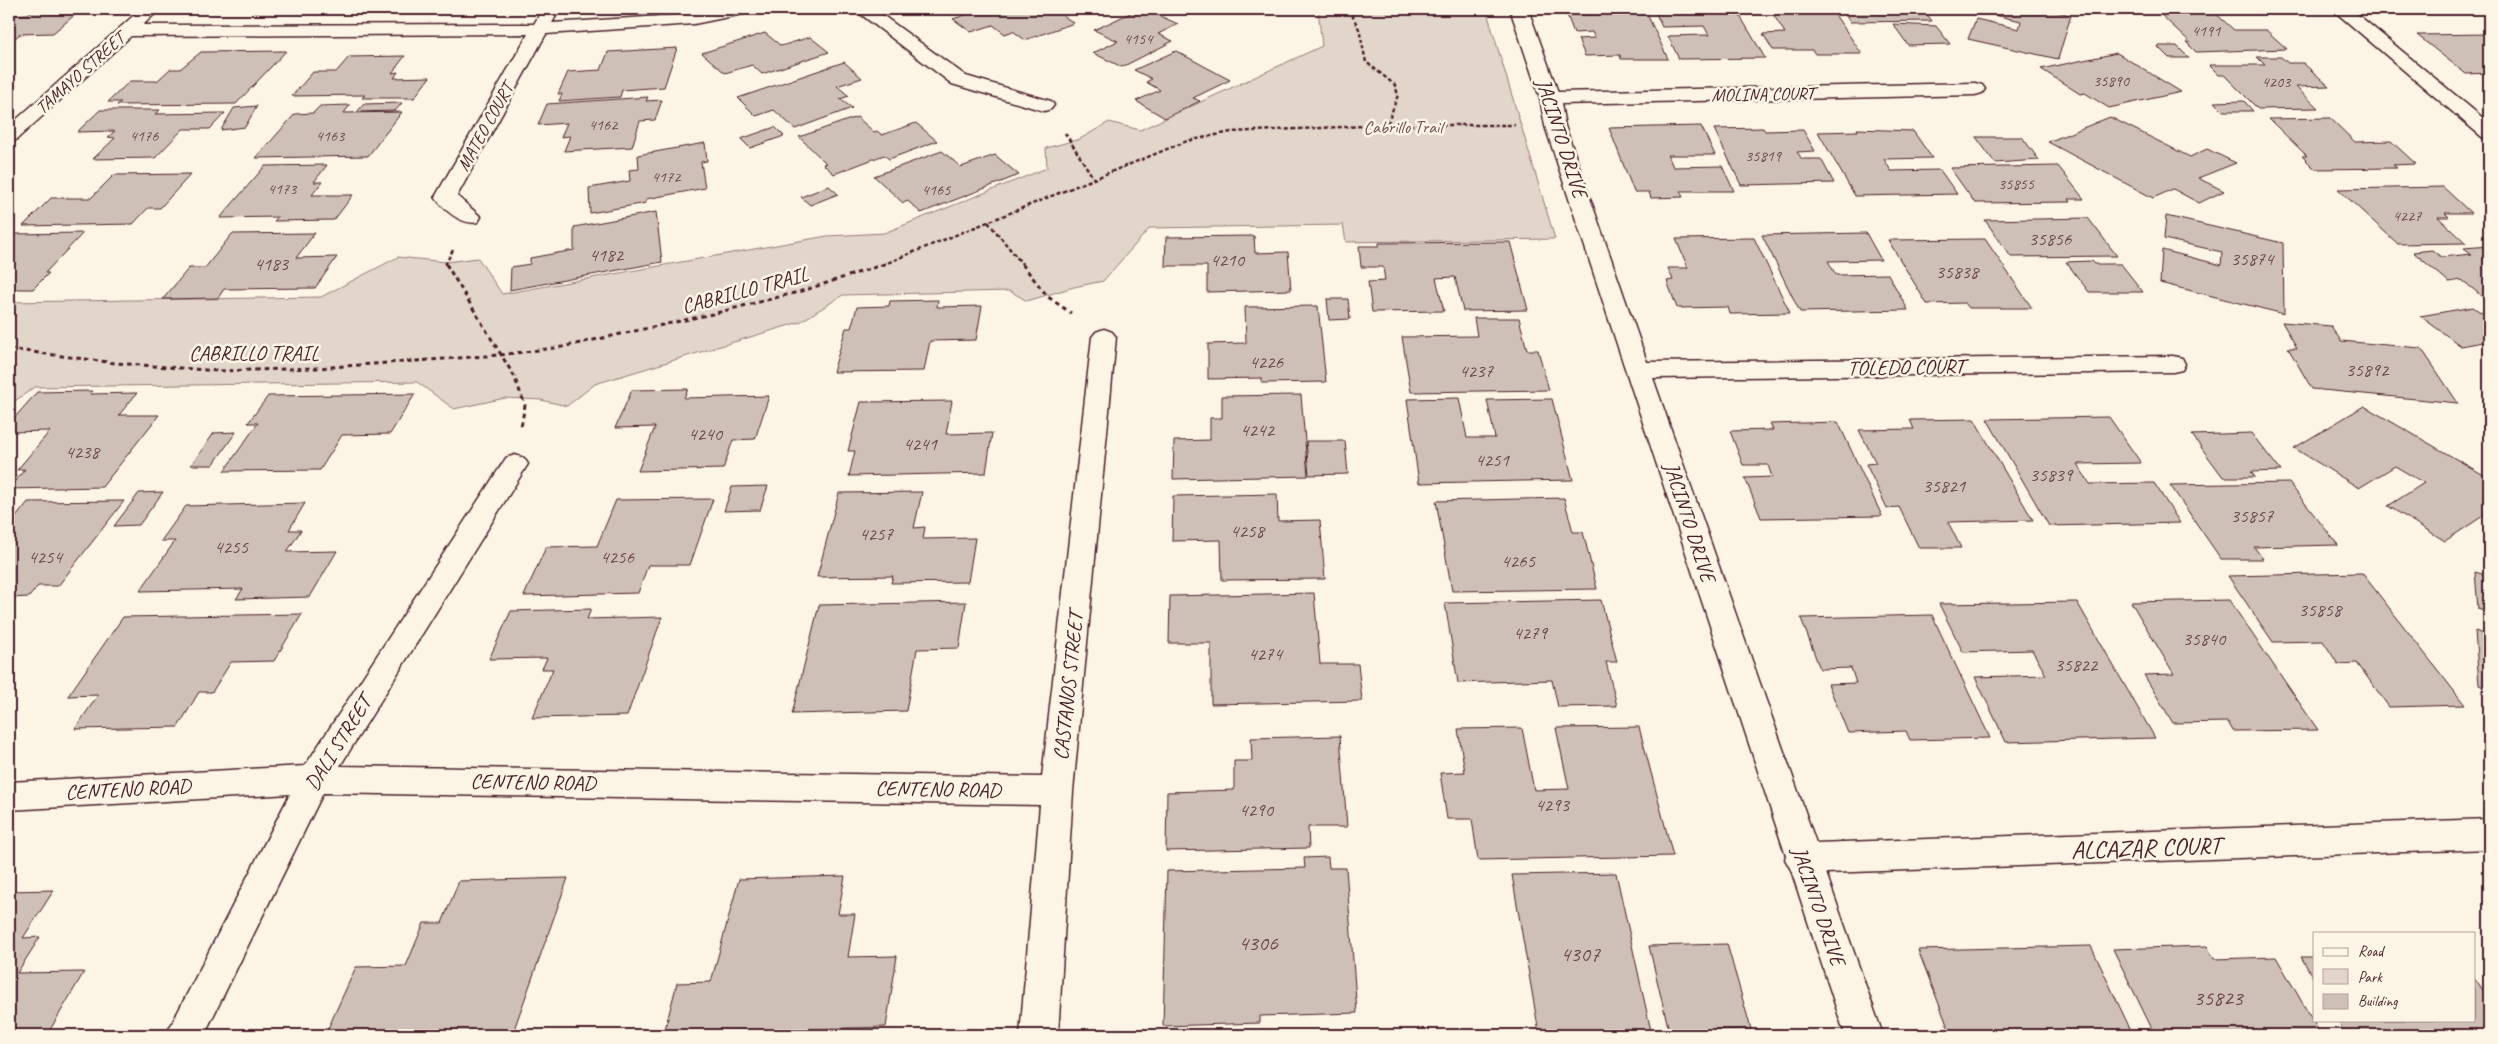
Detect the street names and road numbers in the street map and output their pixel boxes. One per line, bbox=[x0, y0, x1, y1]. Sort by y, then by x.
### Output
street label: TAMAYO STREET bbox=[31, 25, 132, 119]
street label: JACINTO DRIVE bbox=[1530, 74, 1594, 203]
street label: MATEO COURT bbox=[452, 75, 520, 175]
street label: MOLINA COURT bbox=[1711, 82, 1819, 106]
street label: CABRILLO TRAIL bbox=[679, 261, 811, 319]
street label: CABRILLO TRAIL bbox=[189, 340, 319, 366]
street label: TOLEDO COURT bbox=[1847, 353, 1970, 381]
street label: JACINTO DRIVE bbox=[1658, 458, 1722, 587]
street label: CASTANOS STREET bbox=[1047, 605, 1089, 761]
street label: DALI STREET bbox=[299, 686, 380, 795]
street label: CENTENO ROAD bbox=[470, 768, 598, 796]
street label: CENTENO ROAD bbox=[65, 773, 193, 805]
street label: CENTENO ROAD bbox=[875, 775, 1003, 803]
street label: ALCAZAR COURT bbox=[2071, 829, 2227, 867]
street label: JACINTO DRIVE bbox=[1786, 842, 1852, 971]

